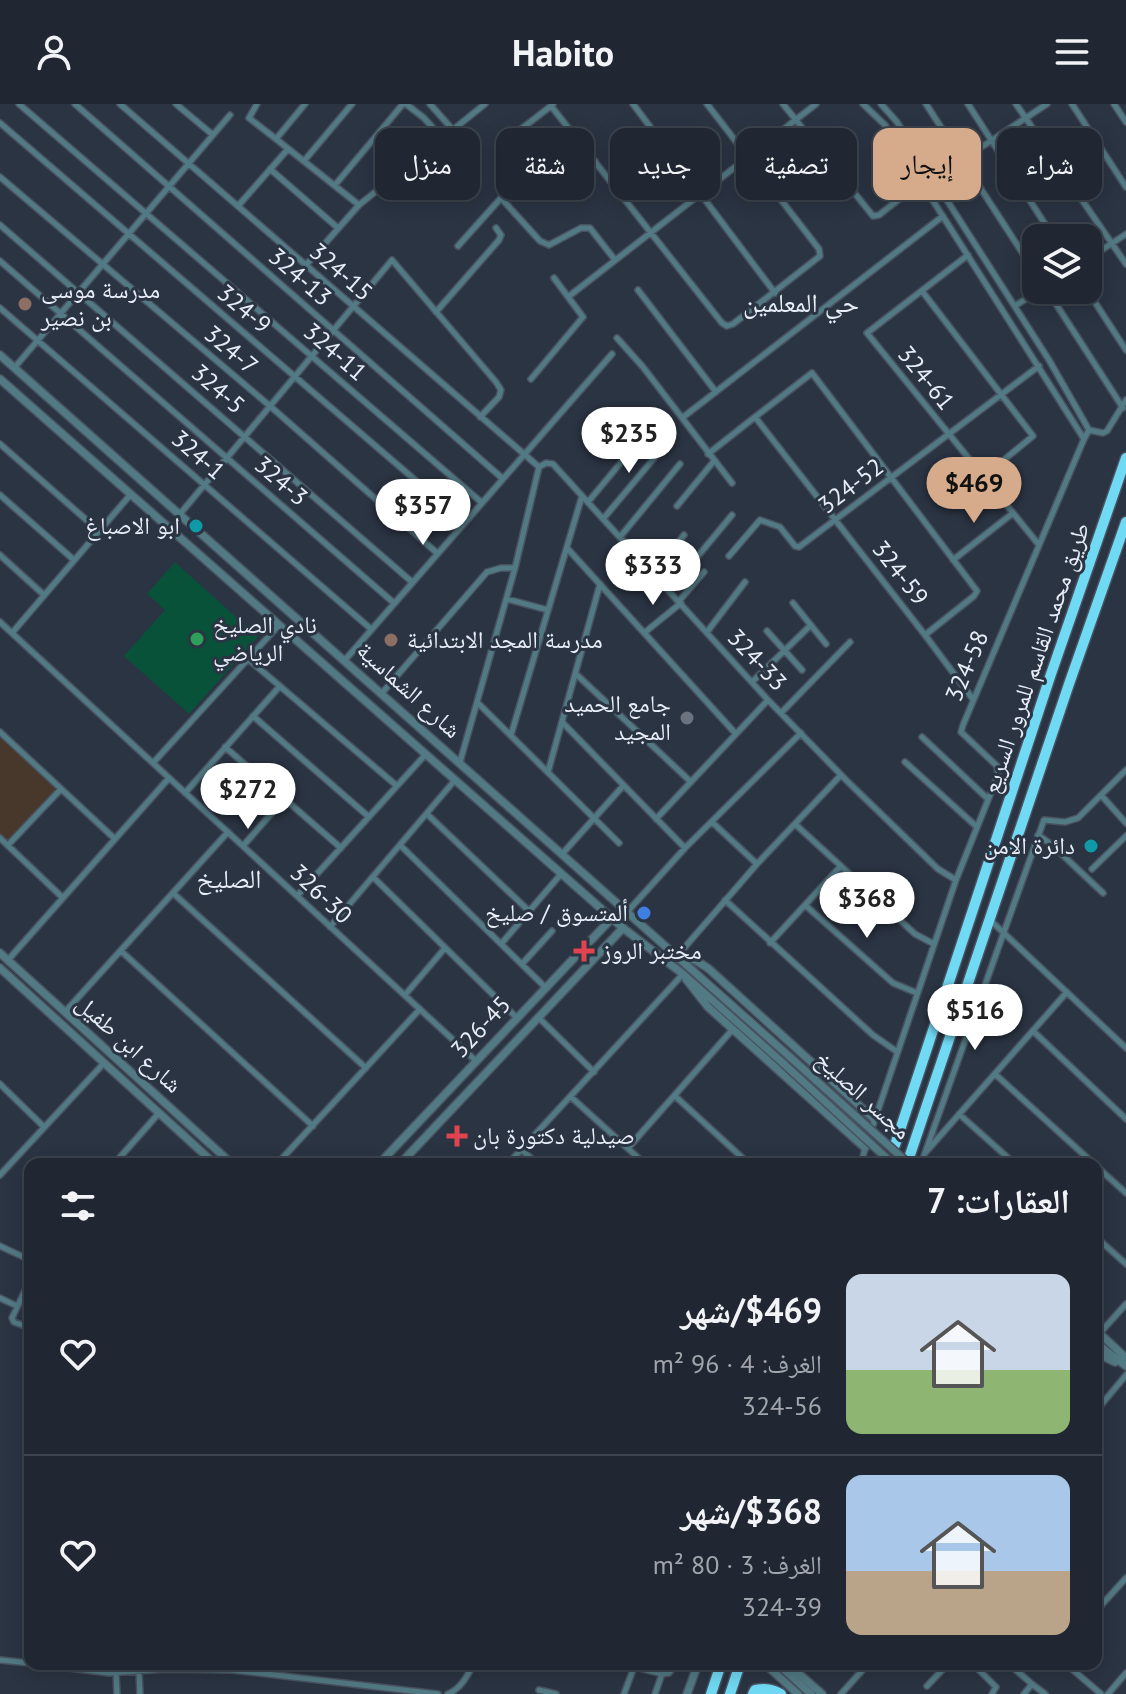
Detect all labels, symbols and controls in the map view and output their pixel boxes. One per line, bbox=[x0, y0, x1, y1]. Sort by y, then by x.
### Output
text: Habito bbox=[512, 29, 614, 76]
icon: person bbox=[32, 30, 76, 74]
icon: menu bbox=[1050, 30, 1094, 74]
chip: منزل bbox=[375, 128, 480, 200]
chip: شقة bbox=[496, 128, 594, 200]
chip: جديد bbox=[610, 128, 720, 200]
chip: تصفية bbox=[736, 128, 857, 200]
chip: إيجار bbox=[873, 128, 981, 200]
chip: شراء bbox=[997, 128, 1102, 200]
map controls bbox=[1022, 224, 1102, 304]
button: layers bbox=[1022, 224, 1102, 304]
street label: 324-15 bbox=[303, 236, 379, 308]
street label: 324-13 bbox=[262, 241, 338, 313]
place label: مدرسة موسى بن نصير bbox=[40, 274, 160, 333]
street label: 324-9 bbox=[211, 277, 278, 340]
district label: حي المعلمين bbox=[743, 286, 859, 324]
marker: مدرسة موسى بن نصير bbox=[16, 295, 34, 313]
street label: 324-11 bbox=[297, 316, 373, 388]
street label: 324-7 bbox=[198, 318, 265, 381]
street label: 324-61 bbox=[891, 339, 962, 416]
street label: 324-5 bbox=[185, 357, 252, 420]
pin: $235 bbox=[582, 407, 676, 475]
text: $235 bbox=[600, 416, 658, 449]
street label: 324-1 bbox=[165, 423, 232, 486]
street label: 324-3 bbox=[248, 449, 315, 512]
street label: 324-52 bbox=[812, 451, 890, 520]
pin: $469 bbox=[927, 457, 1021, 525]
text: $469 bbox=[945, 466, 1003, 499]
pin: $357 bbox=[376, 479, 470, 547]
text: $357 bbox=[394, 488, 452, 521]
place label: ابو الاصباغ bbox=[85, 510, 180, 541]
marker: ابو الاصباغ bbox=[187, 517, 205, 535]
street label: طريق محمد القاسم للمرور السريع bbox=[975, 518, 1097, 798]
street label: 324-59 bbox=[865, 534, 935, 611]
pin: $333 bbox=[606, 539, 700, 607]
text: $333 bbox=[624, 548, 682, 581]
place label: نادي الصليخ الرياضي bbox=[213, 609, 317, 672]
street label: 324-33 bbox=[721, 622, 794, 697]
place label: مدرسة المجد الابتدائية bbox=[407, 624, 603, 655]
street label: 324-58 bbox=[938, 626, 995, 706]
marker: نادي الصليخ الرياضي bbox=[188, 630, 206, 648]
marker: مدرسة المجد الابتدائية bbox=[382, 631, 400, 649]
street label: شارع الشماسية bbox=[351, 635, 468, 745]
place label: جامع الحميد المجيد bbox=[564, 688, 671, 747]
marker: جامع الحميد المجيد bbox=[678, 709, 696, 727]
pin: $272 bbox=[201, 763, 295, 831]
text: $272 bbox=[219, 772, 277, 805]
place label: دائرة الامن bbox=[984, 830, 1075, 861]
marker: دائرة الامن bbox=[1082, 837, 1100, 855]
street label: 326-30 bbox=[284, 857, 359, 930]
district label: الصليخ bbox=[197, 862, 261, 896]
pin: $368 bbox=[820, 872, 914, 940]
text: $368 bbox=[838, 881, 896, 914]
place label: ألمتسوق / صليخ bbox=[485, 897, 628, 928]
marker: ألمتسوق / صليخ bbox=[635, 904, 653, 922]
place label: مختبر الروز bbox=[601, 935, 702, 966]
marker: مختبر الروز bbox=[573, 940, 595, 962]
pin: $516 bbox=[928, 984, 1022, 1052]
street label: شارع ابن طفيل bbox=[70, 988, 189, 1100]
street label: 326-45 bbox=[444, 989, 517, 1064]
text: $516 bbox=[946, 993, 1004, 1026]
street label: مجسر الصليخ bbox=[809, 1043, 918, 1146]
place label: صيدلية دكتورة بان bbox=[473, 1120, 635, 1151]
marker: صيدلية دكتورة بان bbox=[448, 1127, 466, 1145]
text: العقارات: 7 bbox=[927, 1178, 1070, 1222]
icon: filters bbox=[56, 1184, 100, 1228]
text: $469/شهر bbox=[680, 1288, 822, 1332]
icon: home bbox=[910, 1306, 1006, 1402]
icon: heart bbox=[56, 1332, 100, 1376]
text: الغرف: 4 · 96 m² bbox=[653, 1347, 822, 1380]
text: 324-56 bbox=[742, 1389, 822, 1422]
text: $368/شهر bbox=[680, 1489, 822, 1533]
icon: home bbox=[910, 1507, 1006, 1603]
icon: heart bbox=[56, 1533, 100, 1577]
text: الغرف: 3 · 80 m² bbox=[653, 1548, 822, 1581]
text: 324-39 bbox=[742, 1590, 822, 1623]

